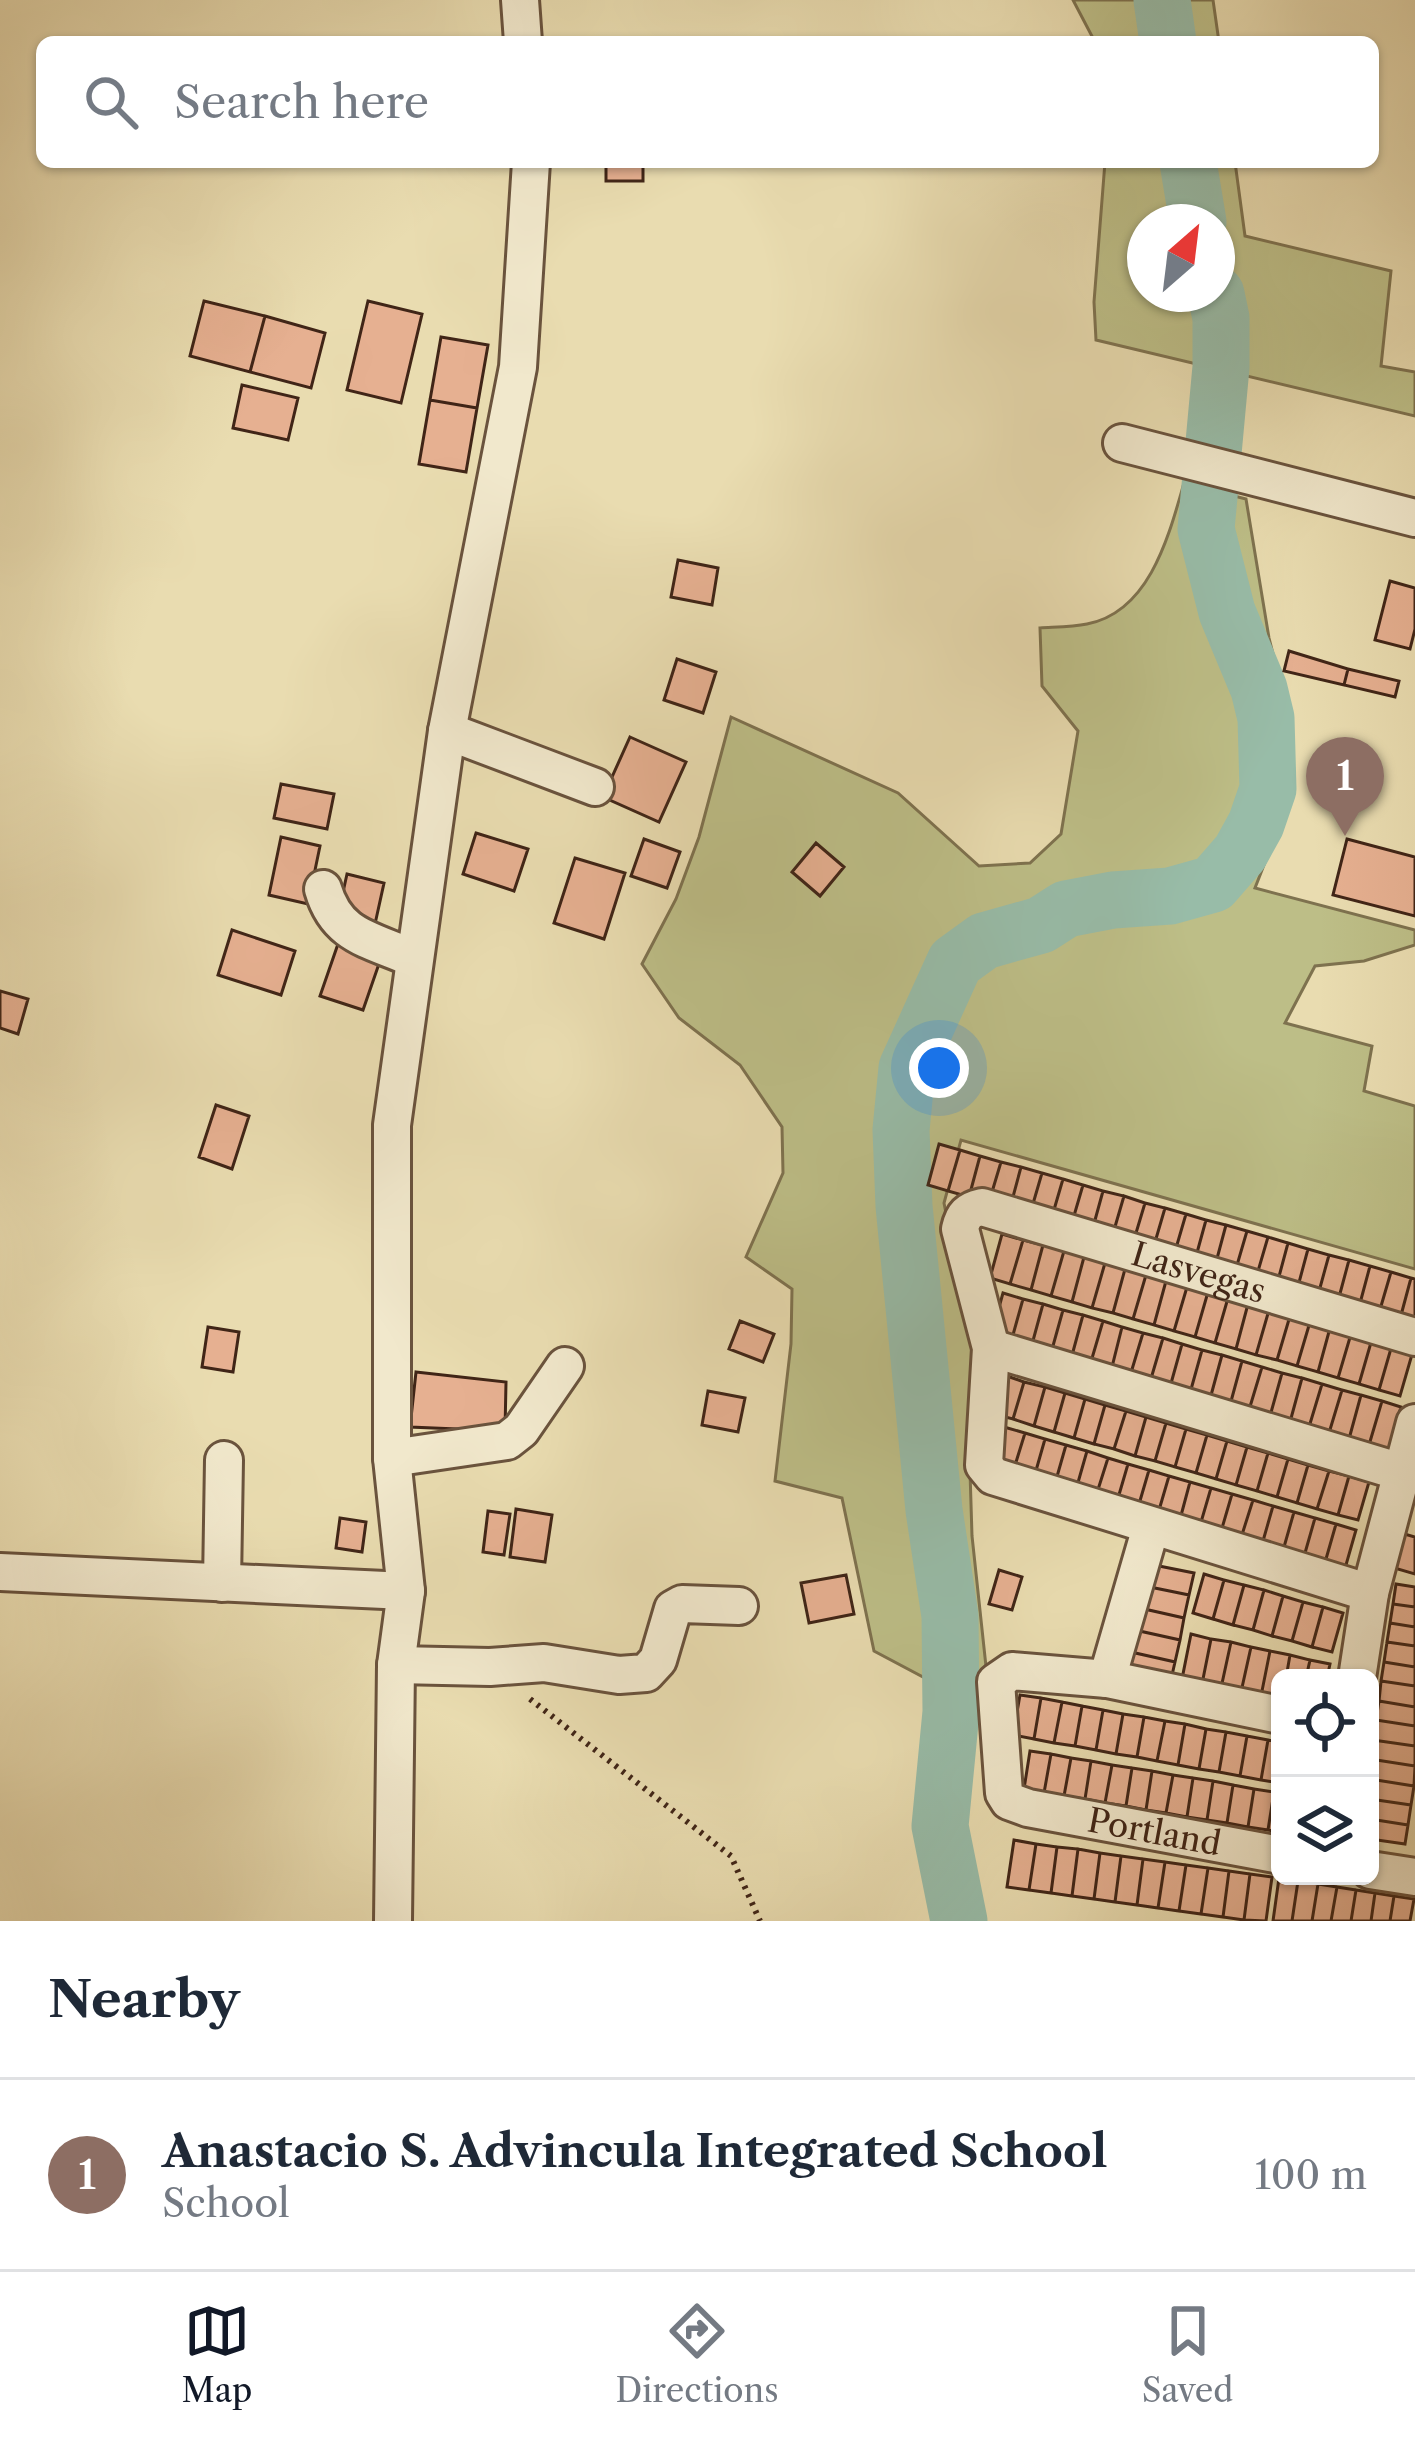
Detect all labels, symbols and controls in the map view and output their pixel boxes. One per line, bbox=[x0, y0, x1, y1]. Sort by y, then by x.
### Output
search box bbox=[36, 36, 1379, 168]
icon: search bbox=[78, 69, 144, 135]
text: Search here bbox=[174, 74, 429, 130]
north arrow bbox=[1127, 204, 1235, 312]
pin: 1 bbox=[1306, 737, 1384, 836]
your location bbox=[909, 1038, 969, 1098]
street label: Lasvegas bbox=[1127, 1233, 1271, 1311]
map controls bbox=[1271, 1669, 1379, 1885]
button: locate bbox=[1271, 1669, 1379, 1777]
button: layers bbox=[1271, 1777, 1379, 1885]
street label: Portland bbox=[1084, 1799, 1224, 1864]
text: Nearby bbox=[48, 1968, 240, 2030]
text: Anastacio S. Advincula Integrated School bbox=[162, 2123, 1107, 2179]
text: 1 bbox=[78, 2151, 96, 2199]
text: 100 m bbox=[1254, 2151, 1367, 2199]
text: School bbox=[162, 2179, 290, 2227]
tab: Map bbox=[182, 2298, 252, 2411]
tab: Directions bbox=[616, 2298, 779, 2411]
tab: Saved bbox=[1142, 2298, 1233, 2411]

